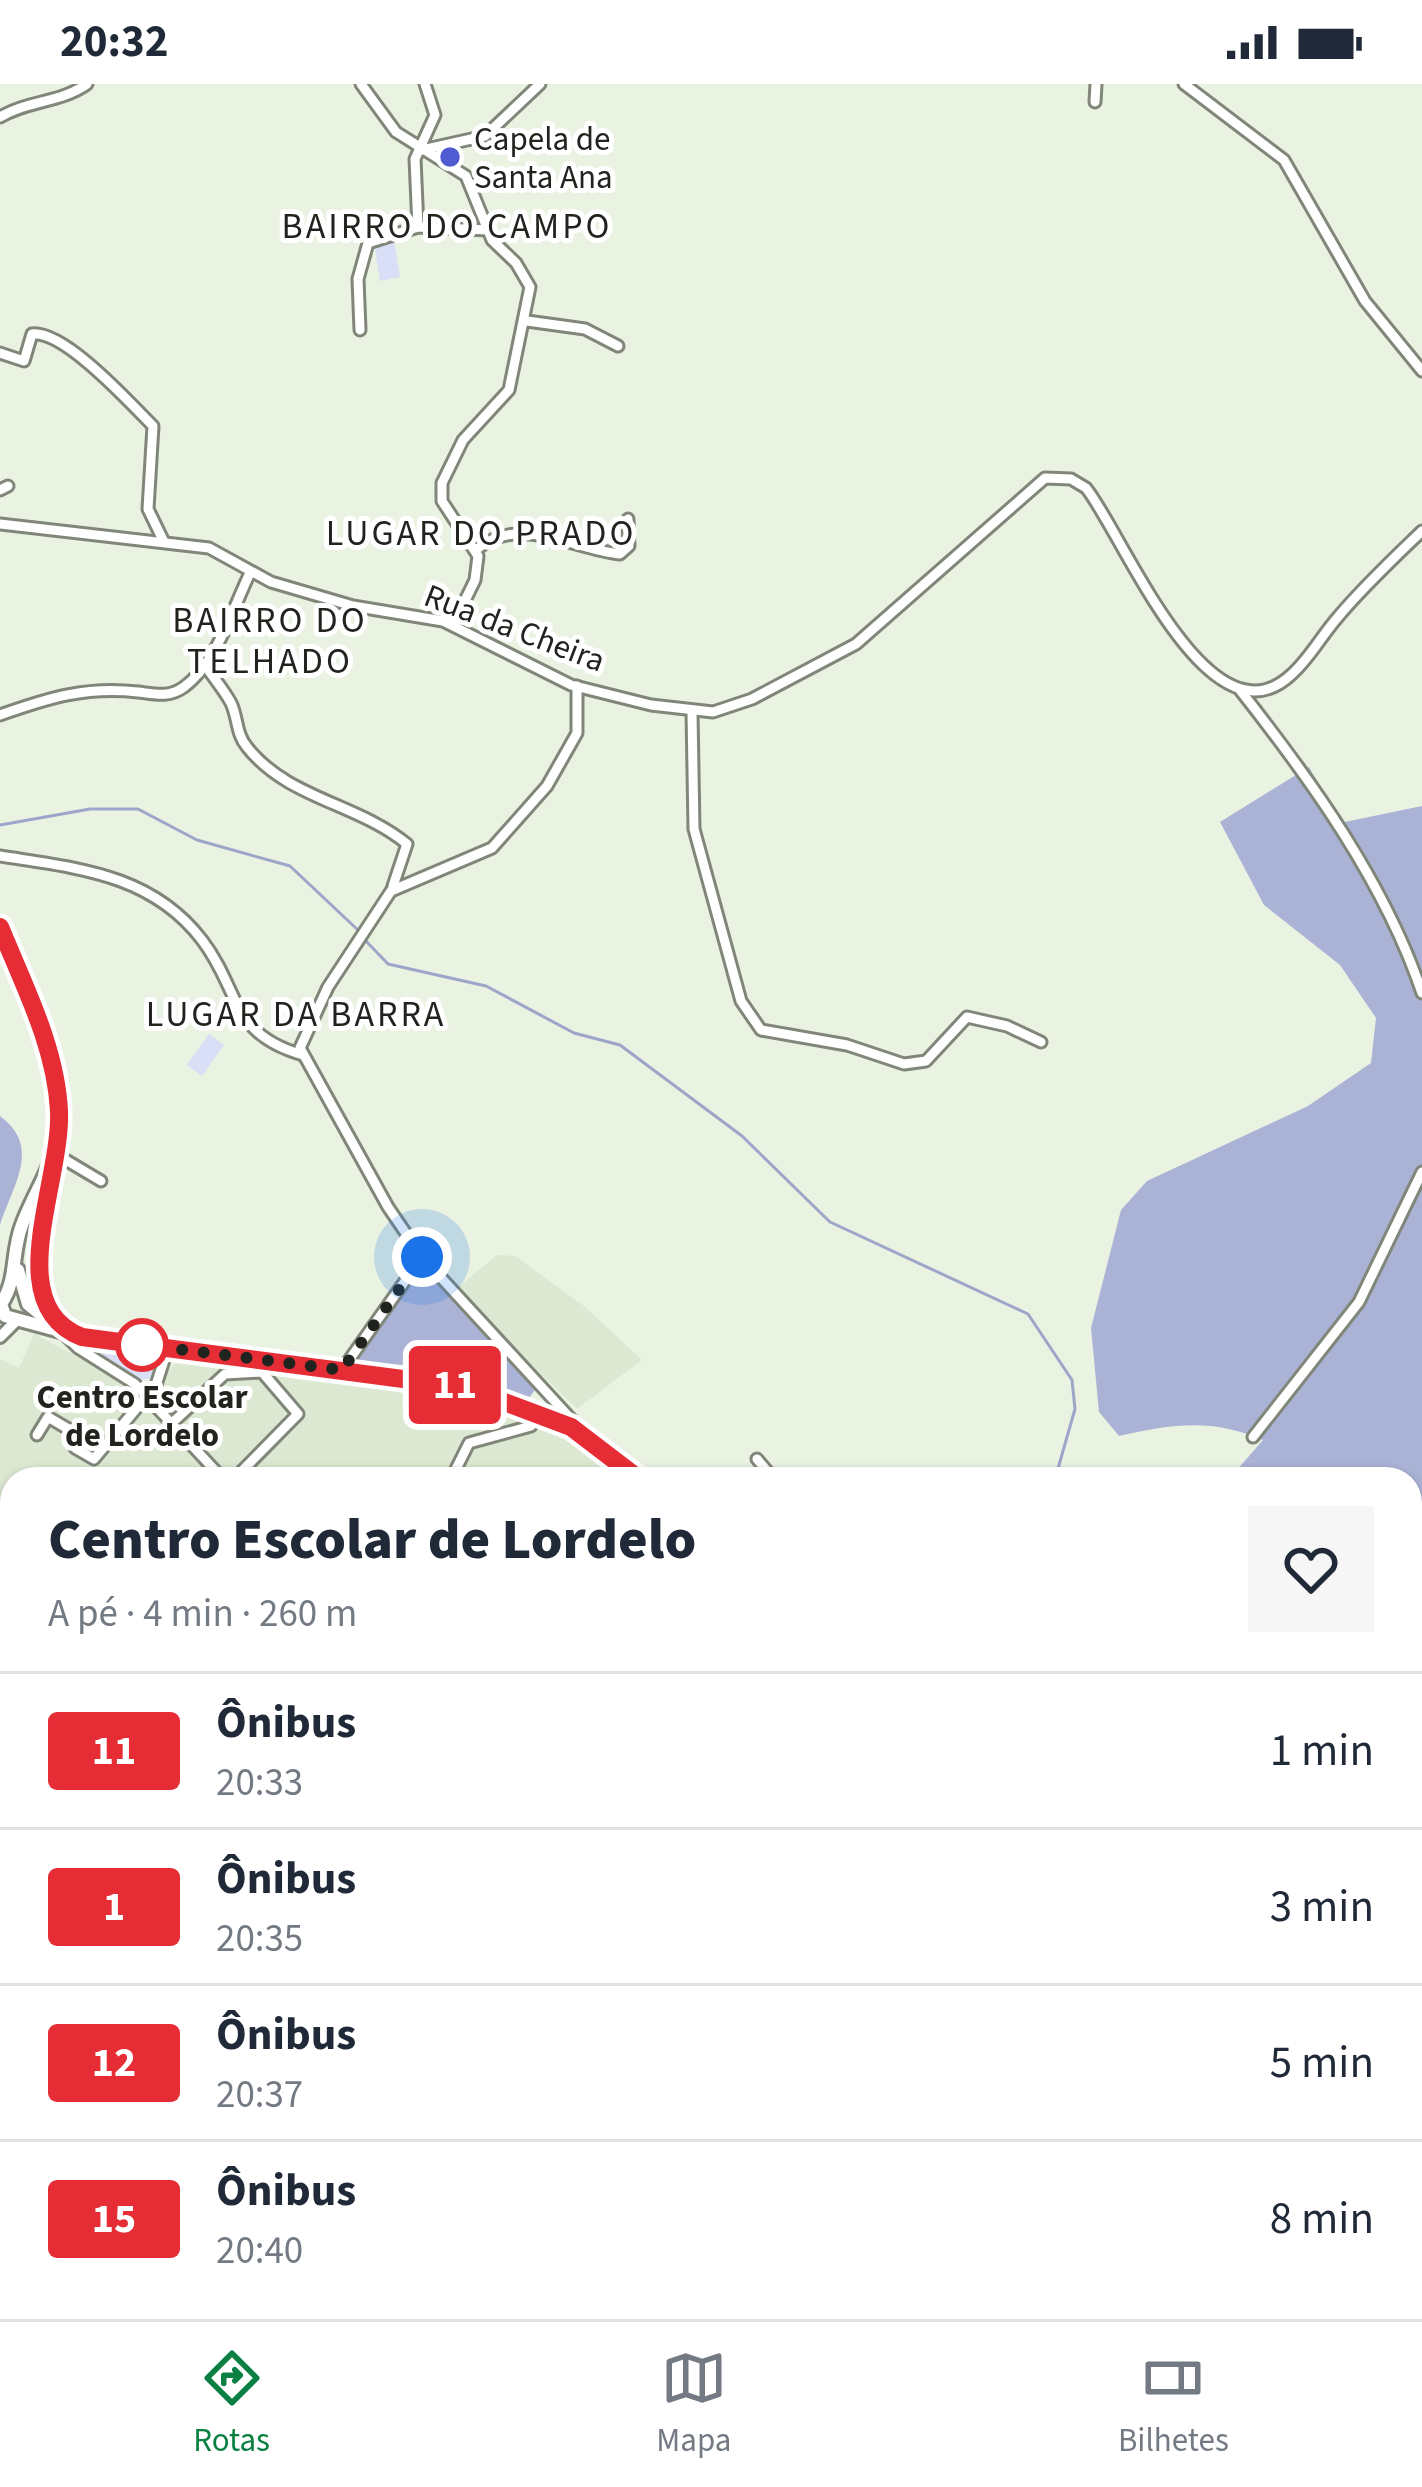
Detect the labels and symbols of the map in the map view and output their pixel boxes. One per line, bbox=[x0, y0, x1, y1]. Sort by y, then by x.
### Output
place label: Capela de Santa Ana bbox=[474, 116, 613, 201]
marker: Capela de Santa Ana bbox=[437, 144, 463, 170]
district label: BAIRRO DO CAMPO bbox=[281, 201, 613, 252]
district label: LUGAR DO PRADO bbox=[326, 508, 636, 559]
street label: Rua da Cheira bbox=[417, 572, 612, 684]
district label: BAIRRO DO TELHADO bbox=[172, 595, 368, 687]
district label: LUGAR DA BARRA bbox=[146, 989, 446, 1040]
your location bbox=[392, 1227, 452, 1287]
marker: Centro Escolar de Lordelo bbox=[117, 1320, 167, 1370]
line badge: 11 bbox=[401, 1346, 509, 1424]
place label: Centro Escolar de Lordelo bbox=[36, 1374, 248, 1459]

